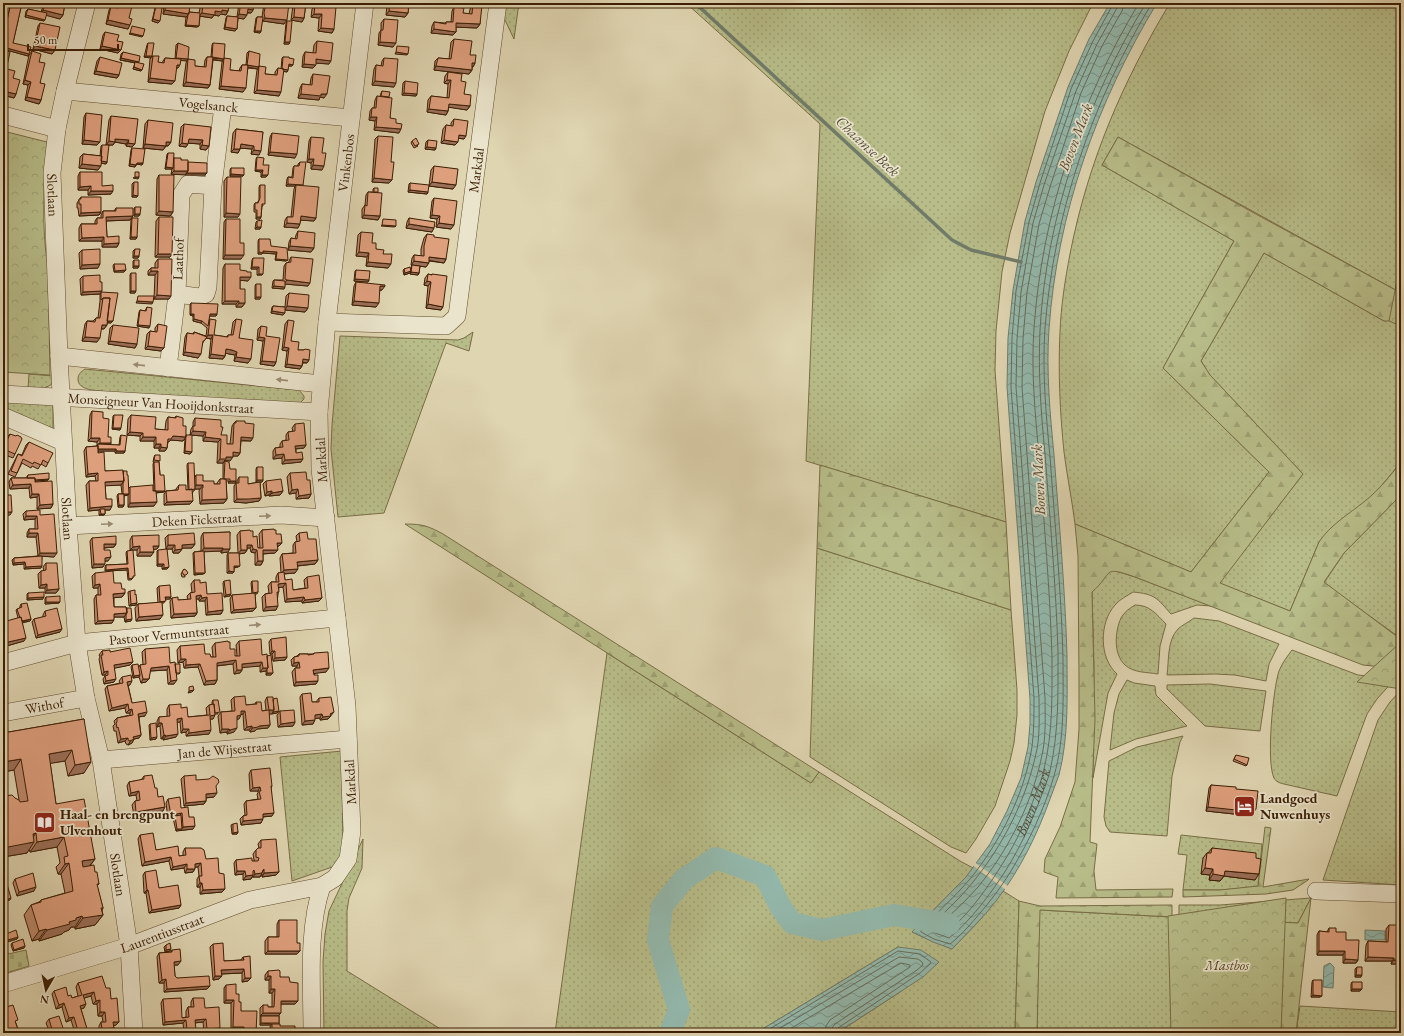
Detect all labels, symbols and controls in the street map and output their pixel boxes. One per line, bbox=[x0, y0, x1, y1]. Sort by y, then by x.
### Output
scale bar bbox=[28, 26, 118, 52]
text: 50 m bbox=[34, 32, 58, 48]
street label: Vogelsanck bbox=[178, 93, 239, 116]
water label: Boven Mark bbox=[1053, 100, 1097, 174]
water label: Chaamse Beek bbox=[832, 112, 904, 181]
street label: Vinkenbos bbox=[334, 132, 358, 193]
street label: Markdal bbox=[464, 146, 488, 194]
street label: Slotlaan bbox=[43, 173, 63, 218]
street label: Laathof bbox=[168, 236, 188, 280]
one-way arrow bbox=[133, 361, 145, 368]
one-way arrow bbox=[276, 376, 288, 383]
street label: Monseigneur Van Hooijdonkstraat bbox=[67, 389, 255, 417]
street label: Markdal bbox=[311, 436, 331, 483]
water label: Boven Mark bbox=[1027, 444, 1049, 517]
street label: Slotlaan bbox=[57, 497, 78, 542]
street label: Deken Fickstraat bbox=[151, 508, 243, 531]
one-way arrow bbox=[259, 513, 271, 520]
one-way arrow bbox=[101, 521, 113, 528]
street label: Pastoor Vermuntstraat bbox=[108, 619, 230, 649]
one-way arrow bbox=[249, 622, 261, 629]
street label: Withof bbox=[24, 693, 67, 718]
street label: Jan de Wijsestraat bbox=[176, 736, 273, 763]
street label: Markdal bbox=[340, 758, 360, 805]
water label: Boven Mark bbox=[1010, 767, 1054, 840]
place label: Landgoed Nuwenhuys bbox=[1260, 789, 1330, 823]
hotel icon: Landgoed Nuwenhuys bbox=[1231, 793, 1257, 819]
place label: Haal- en brengpunt Ulvenhout bbox=[60, 805, 175, 839]
library icon: Haal- en brengpunt Ulvenhout bbox=[31, 809, 57, 835]
street label: Slotlaan bbox=[106, 852, 130, 898]
street label: Laurentiusstraat bbox=[118, 909, 207, 957]
park label: Mastbos bbox=[1204, 956, 1249, 974]
north arrow bbox=[26, 970, 66, 1010]
text: N bbox=[39, 992, 50, 1007]

